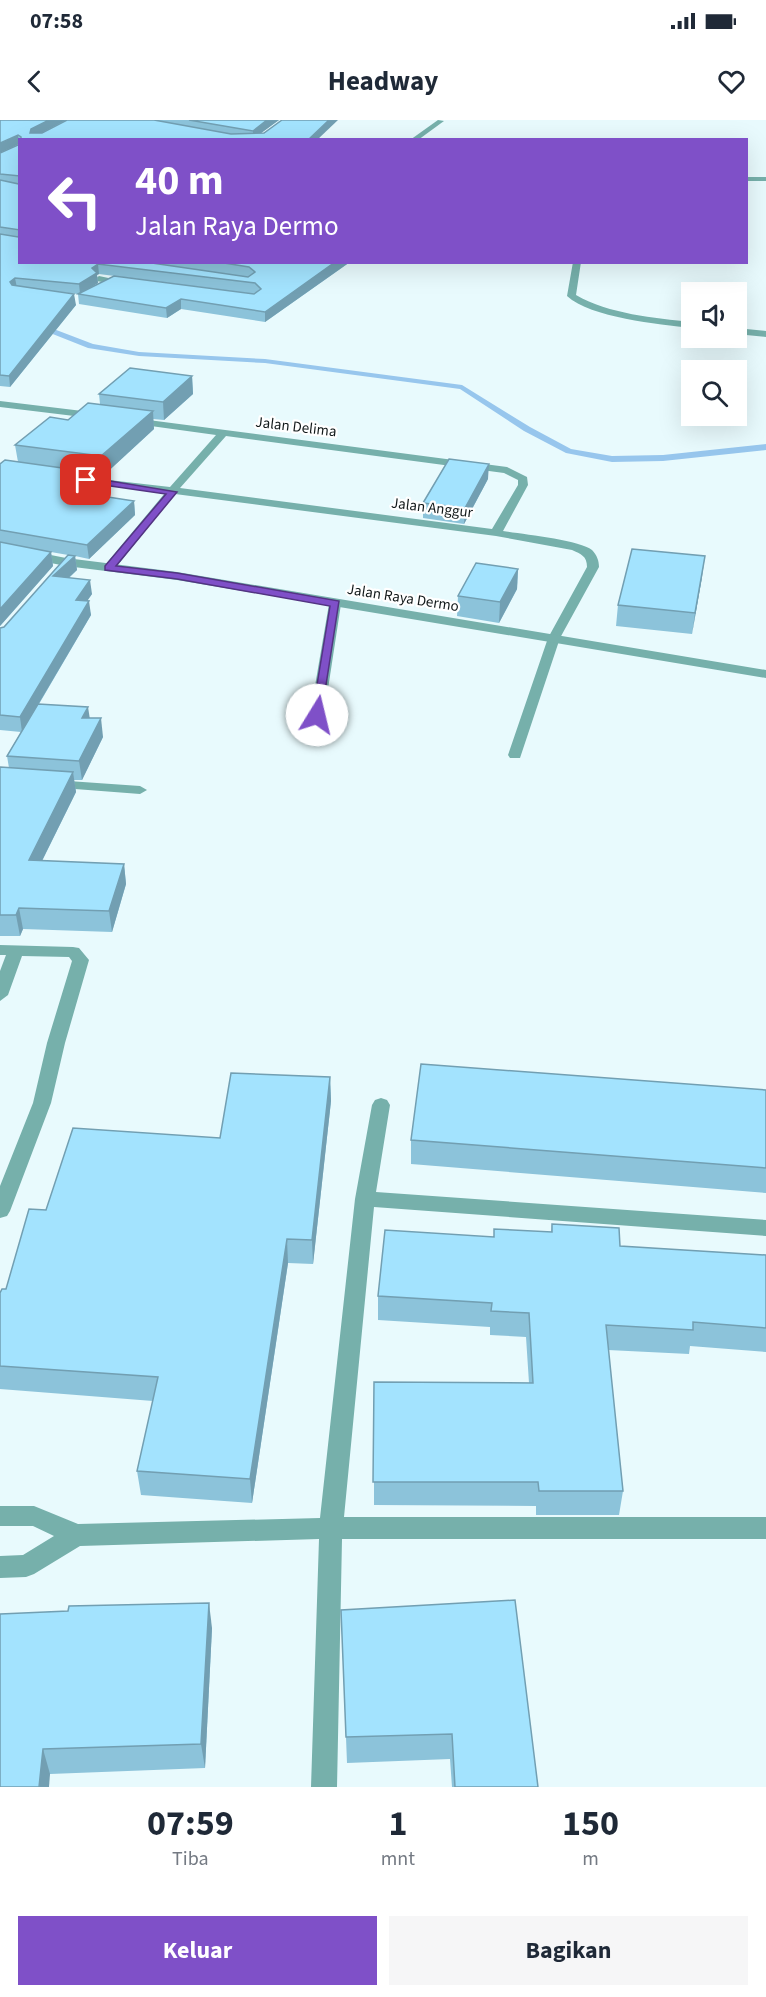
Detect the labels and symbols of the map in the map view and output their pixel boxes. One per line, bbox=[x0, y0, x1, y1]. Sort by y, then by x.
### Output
street label: Jalan Delima bbox=[254, 412, 338, 442]
pin bbox=[60, 454, 111, 505]
street label: Jalan Anggur bbox=[390, 493, 475, 524]
street label: Jalan Raya Dermo bbox=[346, 579, 460, 617]
position arrow bbox=[285, 683, 349, 747]

